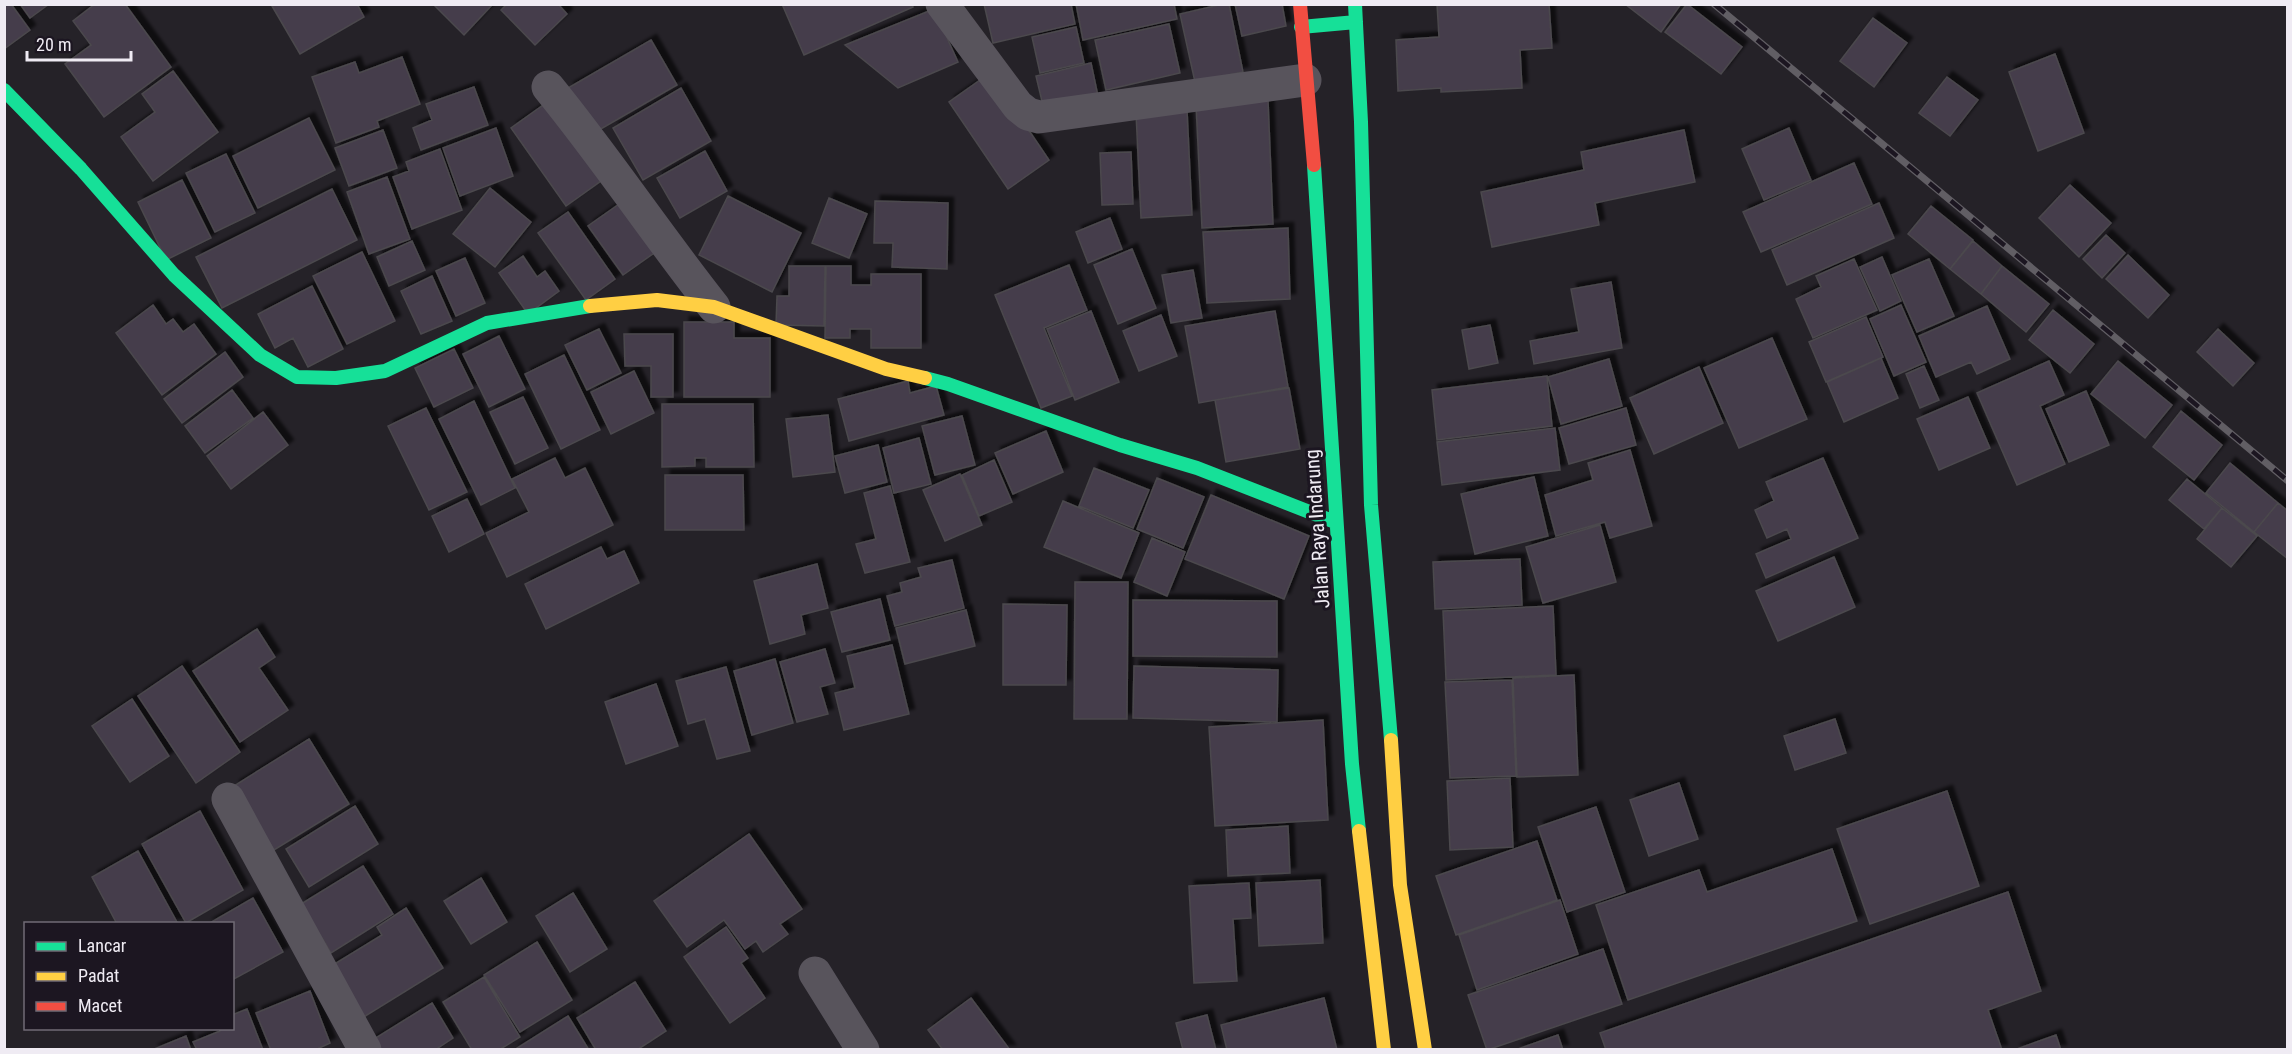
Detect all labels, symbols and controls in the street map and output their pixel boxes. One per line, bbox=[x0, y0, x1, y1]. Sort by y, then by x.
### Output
scale bar bbox=[27, 24, 130, 62]
text: 20 m bbox=[36, 34, 71, 55]
street label: Jalan Raya Indarung bbox=[1299, 449, 1335, 609]
legend bbox=[24, 922, 234, 1030]
text: Lancar bbox=[78, 935, 127, 956]
text: Padat bbox=[78, 965, 119, 986]
text: Macet bbox=[78, 995, 122, 1016]

